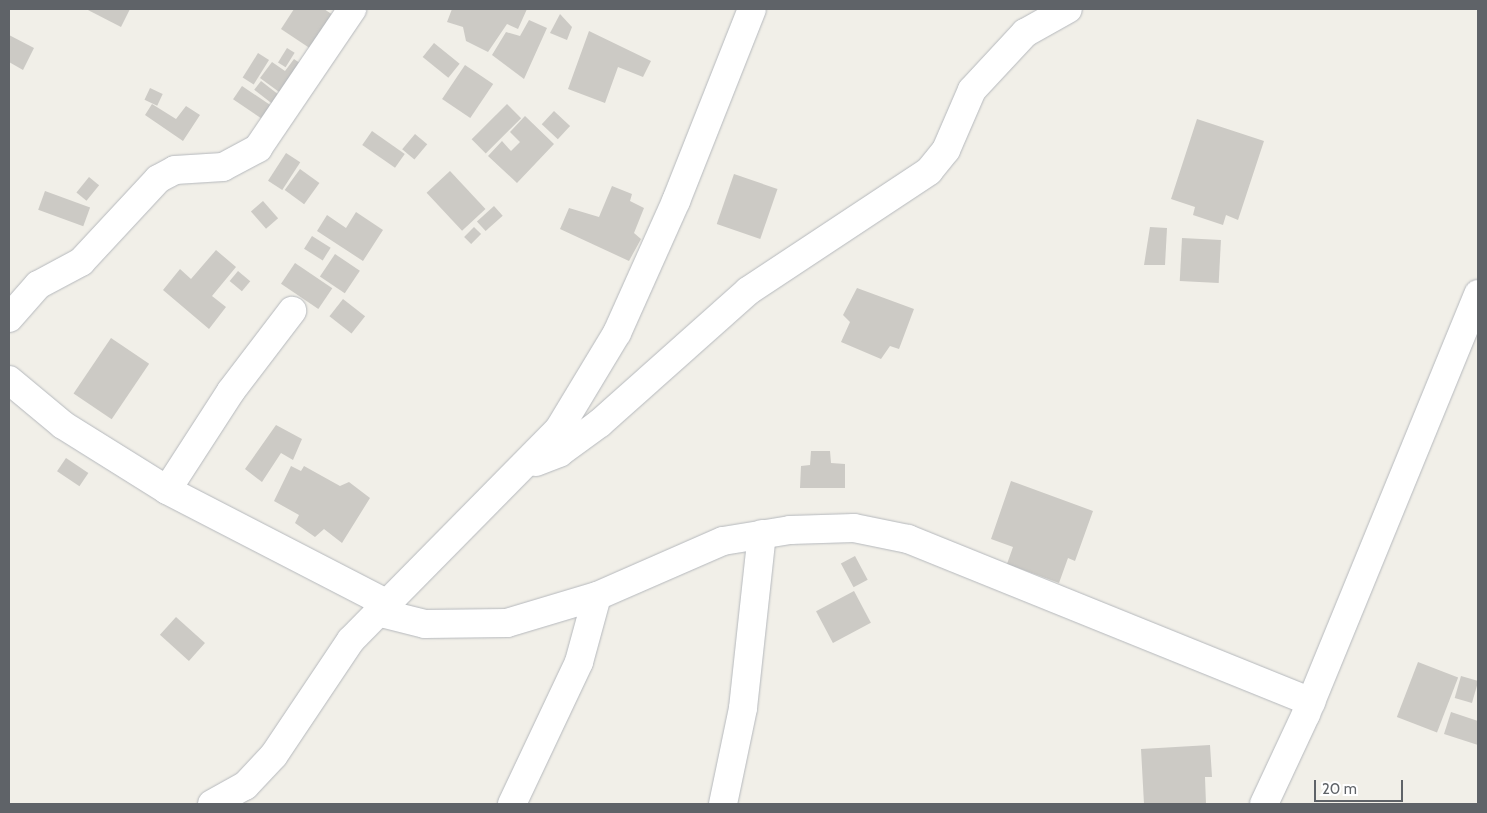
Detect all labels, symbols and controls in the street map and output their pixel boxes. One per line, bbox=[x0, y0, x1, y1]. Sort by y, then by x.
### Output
scale bar bbox=[1317, 770, 1406, 802]
text: 20 m bbox=[1322, 780, 1357, 798]

